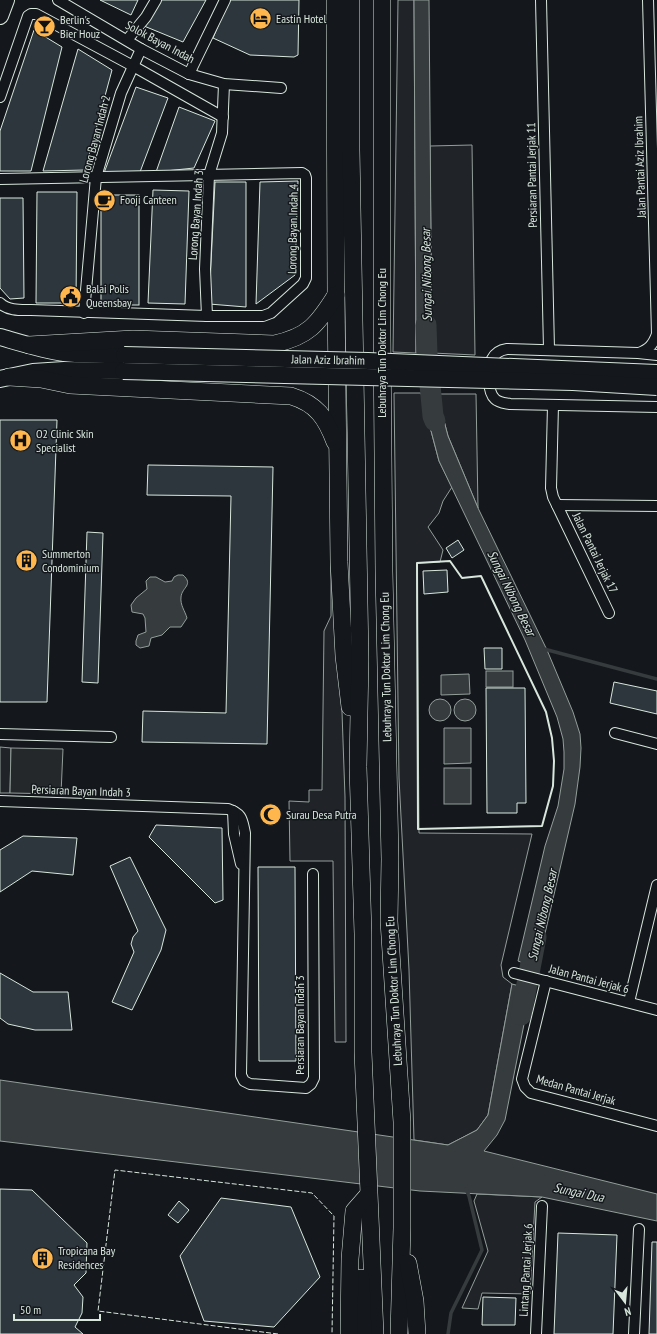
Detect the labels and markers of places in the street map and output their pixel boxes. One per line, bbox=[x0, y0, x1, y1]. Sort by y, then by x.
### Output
hotel icon: Eastin Hotel bbox=[247, 6, 273, 32]
place label: Eastin Hotel bbox=[276, 11, 326, 26]
place label: Berlin's Bier Houz bbox=[60, 12, 100, 41]
bar icon: Berlin's Bier Houz bbox=[31, 14, 57, 40]
cafe icon: Fooji Canteen bbox=[92, 187, 118, 213]
place label: Fooji Canteen bbox=[120, 192, 177, 207]
place label: Balai Polis Queensbay bbox=[86, 281, 132, 310]
public building icon: Balai Polis Queensbay bbox=[57, 283, 83, 309]
place label: O2 Clinic Skin Specialist bbox=[36, 426, 94, 455]
hospital icon: O2 Clinic Skin Specialist bbox=[7, 428, 33, 454]
place label: Summerton Condominium bbox=[42, 546, 99, 575]
building icon: Summerton Condominium bbox=[13, 548, 39, 574]
mosque icon: Surau Desa Putra bbox=[257, 802, 283, 828]
place label: Surau Desa Putra bbox=[286, 807, 357, 822]
place label: Tropicana Bay Residences bbox=[58, 1243, 116, 1272]
building icon: Tropicana Bay Residences bbox=[30, 1245, 56, 1271]

